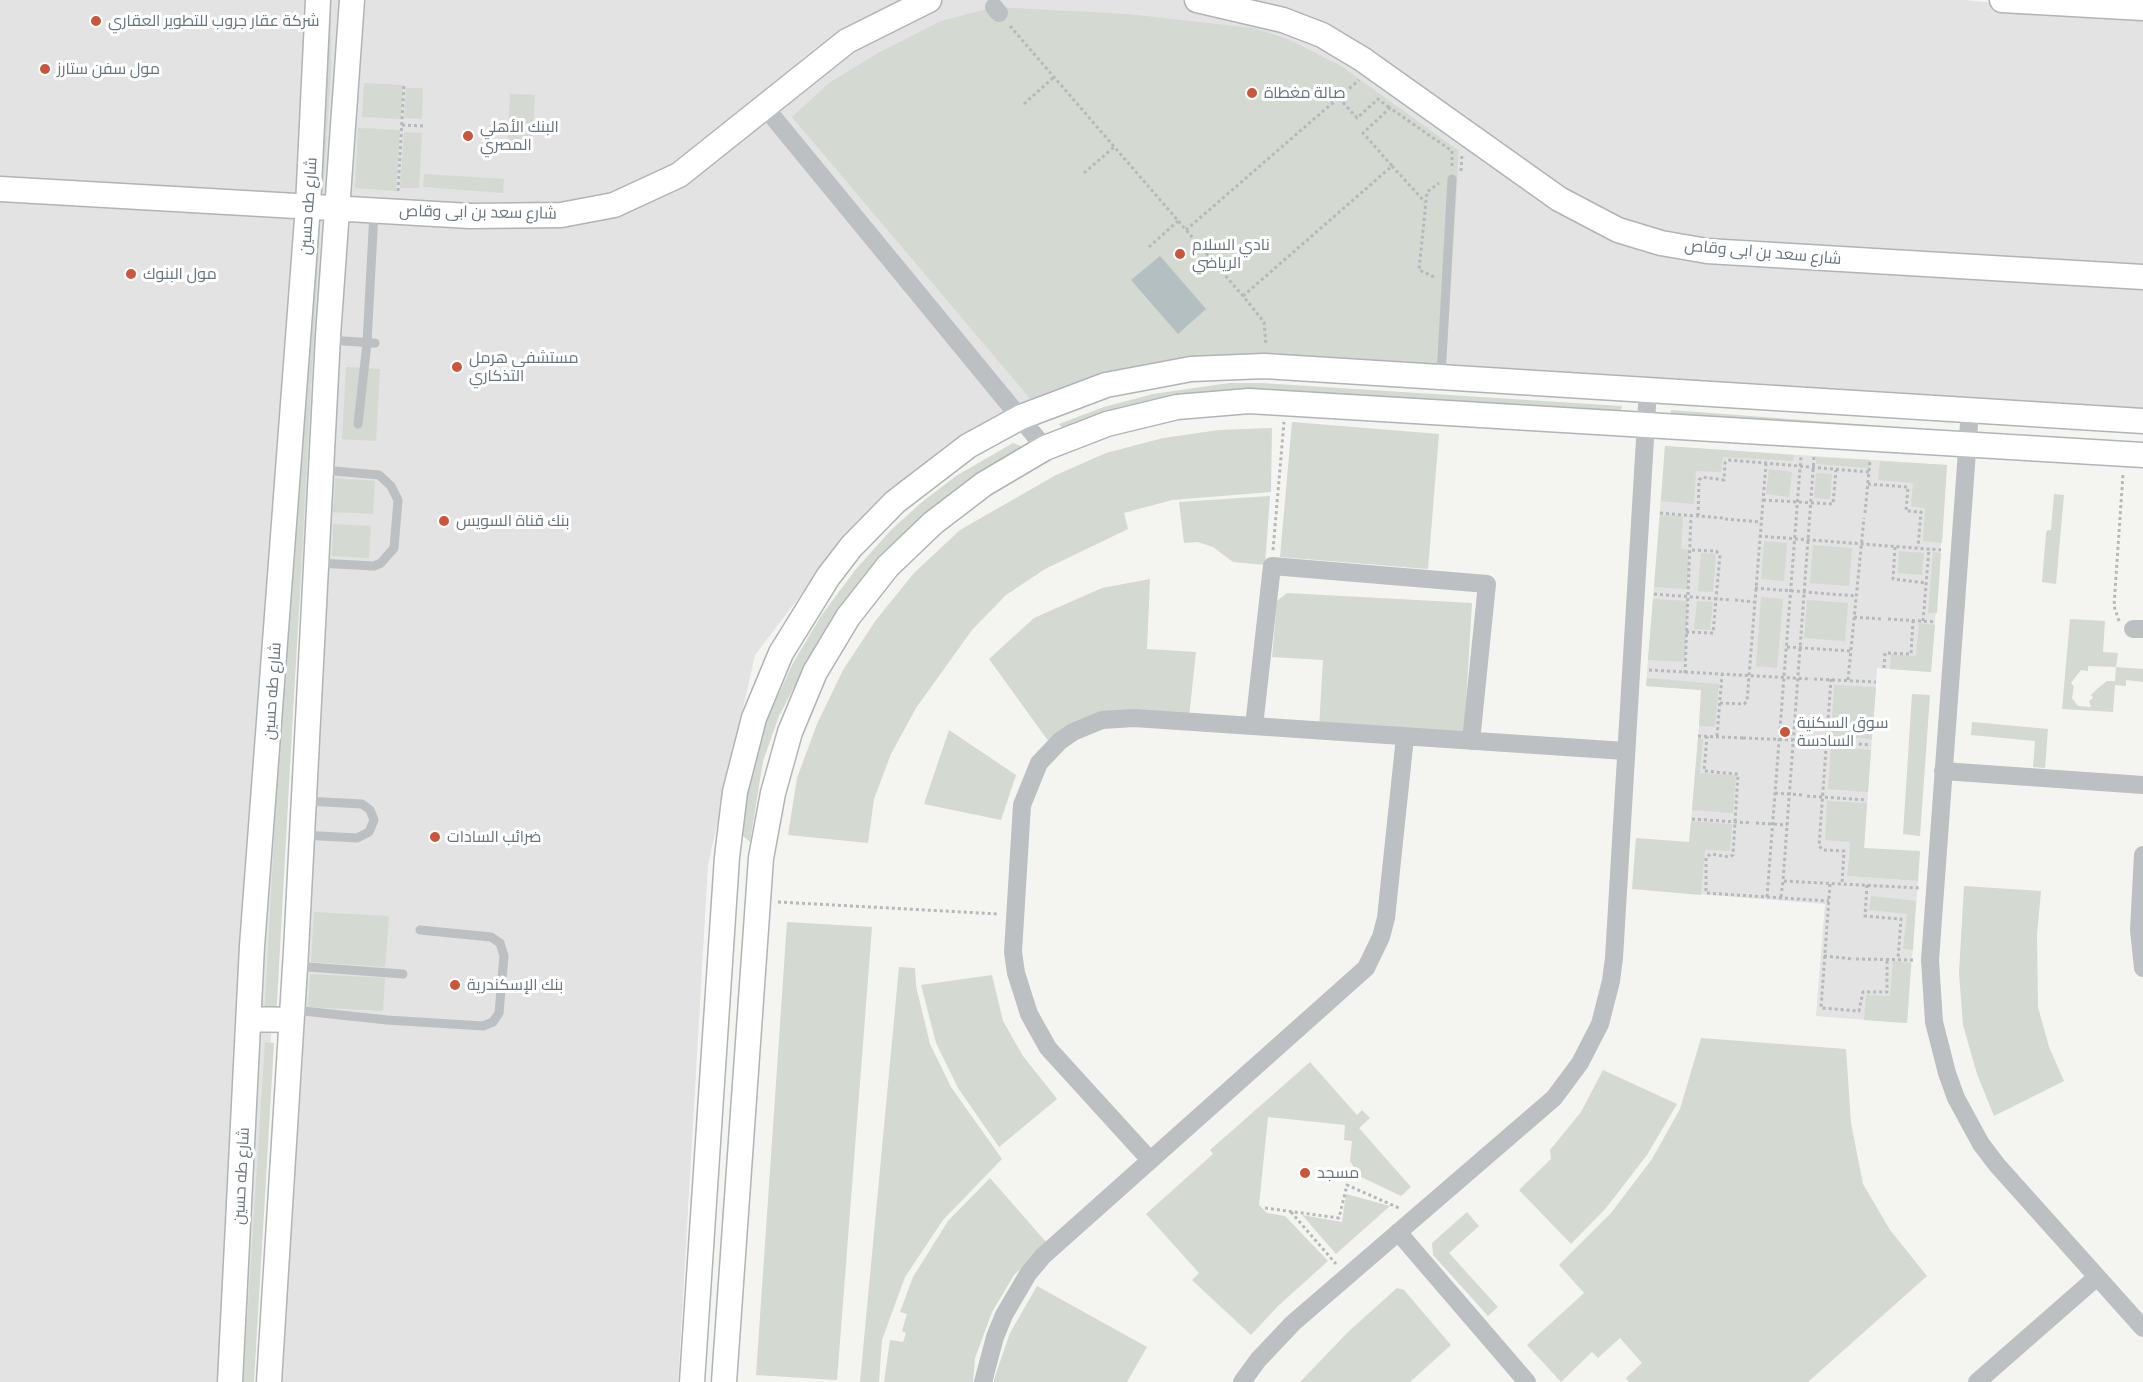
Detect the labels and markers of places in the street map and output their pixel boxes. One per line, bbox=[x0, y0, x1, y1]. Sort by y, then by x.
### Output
place label: شركة عقار جروب للتطوير العقاري bbox=[108, 11, 320, 31]
marker: شركة عقار جروب للتطوير العقاري bbox=[89, 14, 103, 28]
place label: مول سفن ستارز bbox=[57, 59, 160, 79]
marker: مول سفن ستارز bbox=[38, 62, 52, 76]
place label: صالة مغطاة bbox=[1264, 83, 1346, 103]
marker: صالة مغطاة bbox=[1245, 86, 1259, 100]
place label: البنك الأهلي المصري bbox=[480, 117, 559, 155]
marker: البنك الأهلي المصري bbox=[461, 129, 475, 143]
place label: نادي السلام الرياضي bbox=[1192, 235, 1270, 273]
marker: نادي السلام الرياضي bbox=[1173, 247, 1187, 261]
place label: مول البنوك bbox=[143, 264, 217, 284]
marker: مول البنوك bbox=[124, 267, 138, 281]
place label: مستشفى هرمل التذكاري bbox=[469, 348, 578, 386]
marker: مستشفى هرمل التذكاري bbox=[450, 360, 464, 374]
place label: بنك قناة السويس bbox=[456, 511, 570, 531]
marker: بنك قناة السويس bbox=[437, 514, 451, 528]
place label: سوق السكنية السادسة bbox=[1797, 713, 1889, 751]
marker: سوق السكنية السادسة bbox=[1778, 725, 1792, 739]
place label: ضرائب السادات bbox=[447, 827, 541, 847]
marker: ضرائب السادات bbox=[428, 830, 442, 844]
place label: بنك الإسكندرية bbox=[467, 975, 563, 995]
marker: بنك الإسكندرية bbox=[448, 978, 462, 992]
place label: مسجد bbox=[1317, 1163, 1359, 1183]
marker: مسجد bbox=[1298, 1166, 1312, 1180]

